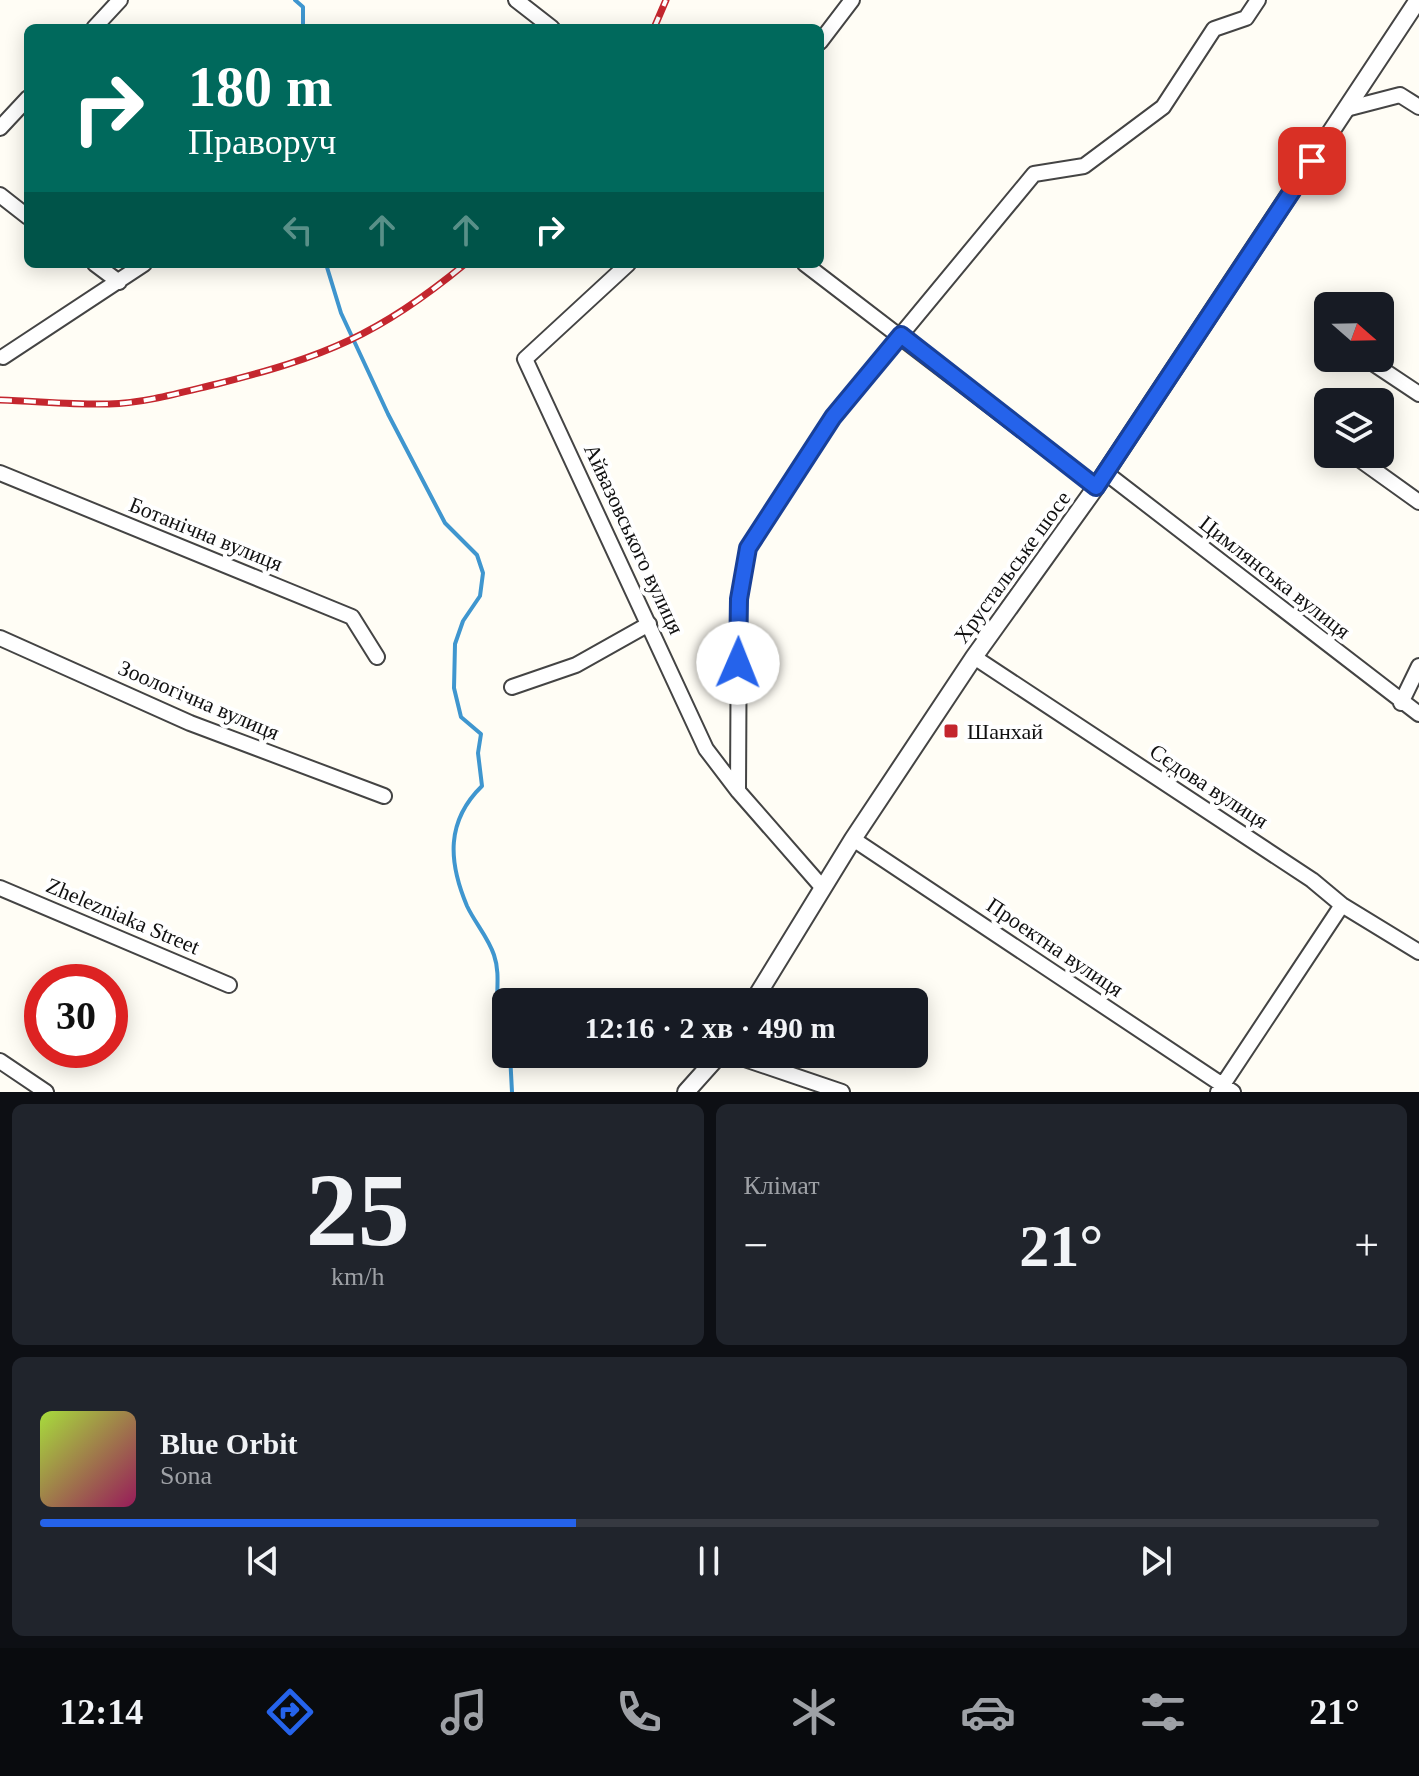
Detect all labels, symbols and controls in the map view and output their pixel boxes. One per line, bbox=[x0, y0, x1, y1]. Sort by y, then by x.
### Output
icon: right bbox=[56, 56, 160, 160]
text: 180 m bbox=[188, 56, 333, 118]
text: Праворуч bbox=[188, 122, 336, 162]
pin bbox=[1278, 127, 1346, 195]
icon: arrive bbox=[1290, 139, 1334, 183]
icon: left bbox=[276, 208, 320, 252]
icon: ahead bbox=[360, 208, 404, 252]
icon: ahead bbox=[444, 208, 488, 252]
icon: right bbox=[528, 208, 572, 252]
north arrow bbox=[1314, 292, 1394, 372]
map controls bbox=[1314, 292, 1394, 468]
button: layers bbox=[1314, 388, 1394, 468]
street label: Айвазовського вулиця bbox=[579, 440, 689, 638]
street label: Хрустальське шосе bbox=[948, 486, 1076, 648]
street label: Ботанічна вулиця bbox=[126, 492, 286, 576]
street label: Цимлянська вулиця bbox=[1195, 510, 1355, 644]
position arrow bbox=[696, 621, 780, 705]
street label: Зоологічна вулиця bbox=[115, 655, 283, 745]
place label: Шанхай bbox=[967, 719, 1043, 744]
marker: Шанхай bbox=[942, 722, 960, 740]
street label: Сєдова вулиця bbox=[1145, 738, 1273, 834]
street label: Zhelezniaka Street bbox=[42, 872, 204, 960]
street label: Проектна вулиця bbox=[982, 892, 1128, 1002]
speed limit sign: 30 bbox=[24, 964, 128, 1068]
text: 12:16 · 2 хв · 490 m bbox=[584, 1011, 836, 1044]
text: 25 bbox=[306, 1152, 410, 1267]
text: Клімат bbox=[744, 1171, 820, 1200]
text: 21° bbox=[1019, 1213, 1103, 1279]
text: − bbox=[744, 1221, 768, 1270]
text: + bbox=[1354, 1221, 1379, 1270]
text: km/h bbox=[331, 1262, 384, 1291]
text: Blue Orbit bbox=[160, 1427, 298, 1460]
text: Sona bbox=[160, 1461, 212, 1490]
icon: previous bbox=[241, 1539, 285, 1583]
icon: pause bbox=[687, 1539, 731, 1583]
icon: next bbox=[1134, 1539, 1178, 1583]
icon: directions bbox=[262, 1684, 318, 1740]
icon: music bbox=[436, 1684, 492, 1740]
icon: phone bbox=[611, 1684, 667, 1740]
icon: climate bbox=[786, 1684, 842, 1740]
icon: car bbox=[960, 1684, 1016, 1740]
icon: filters bbox=[1135, 1684, 1191, 1740]
text: 12:14 bbox=[59, 1692, 143, 1732]
text: 21° bbox=[1309, 1692, 1360, 1732]

